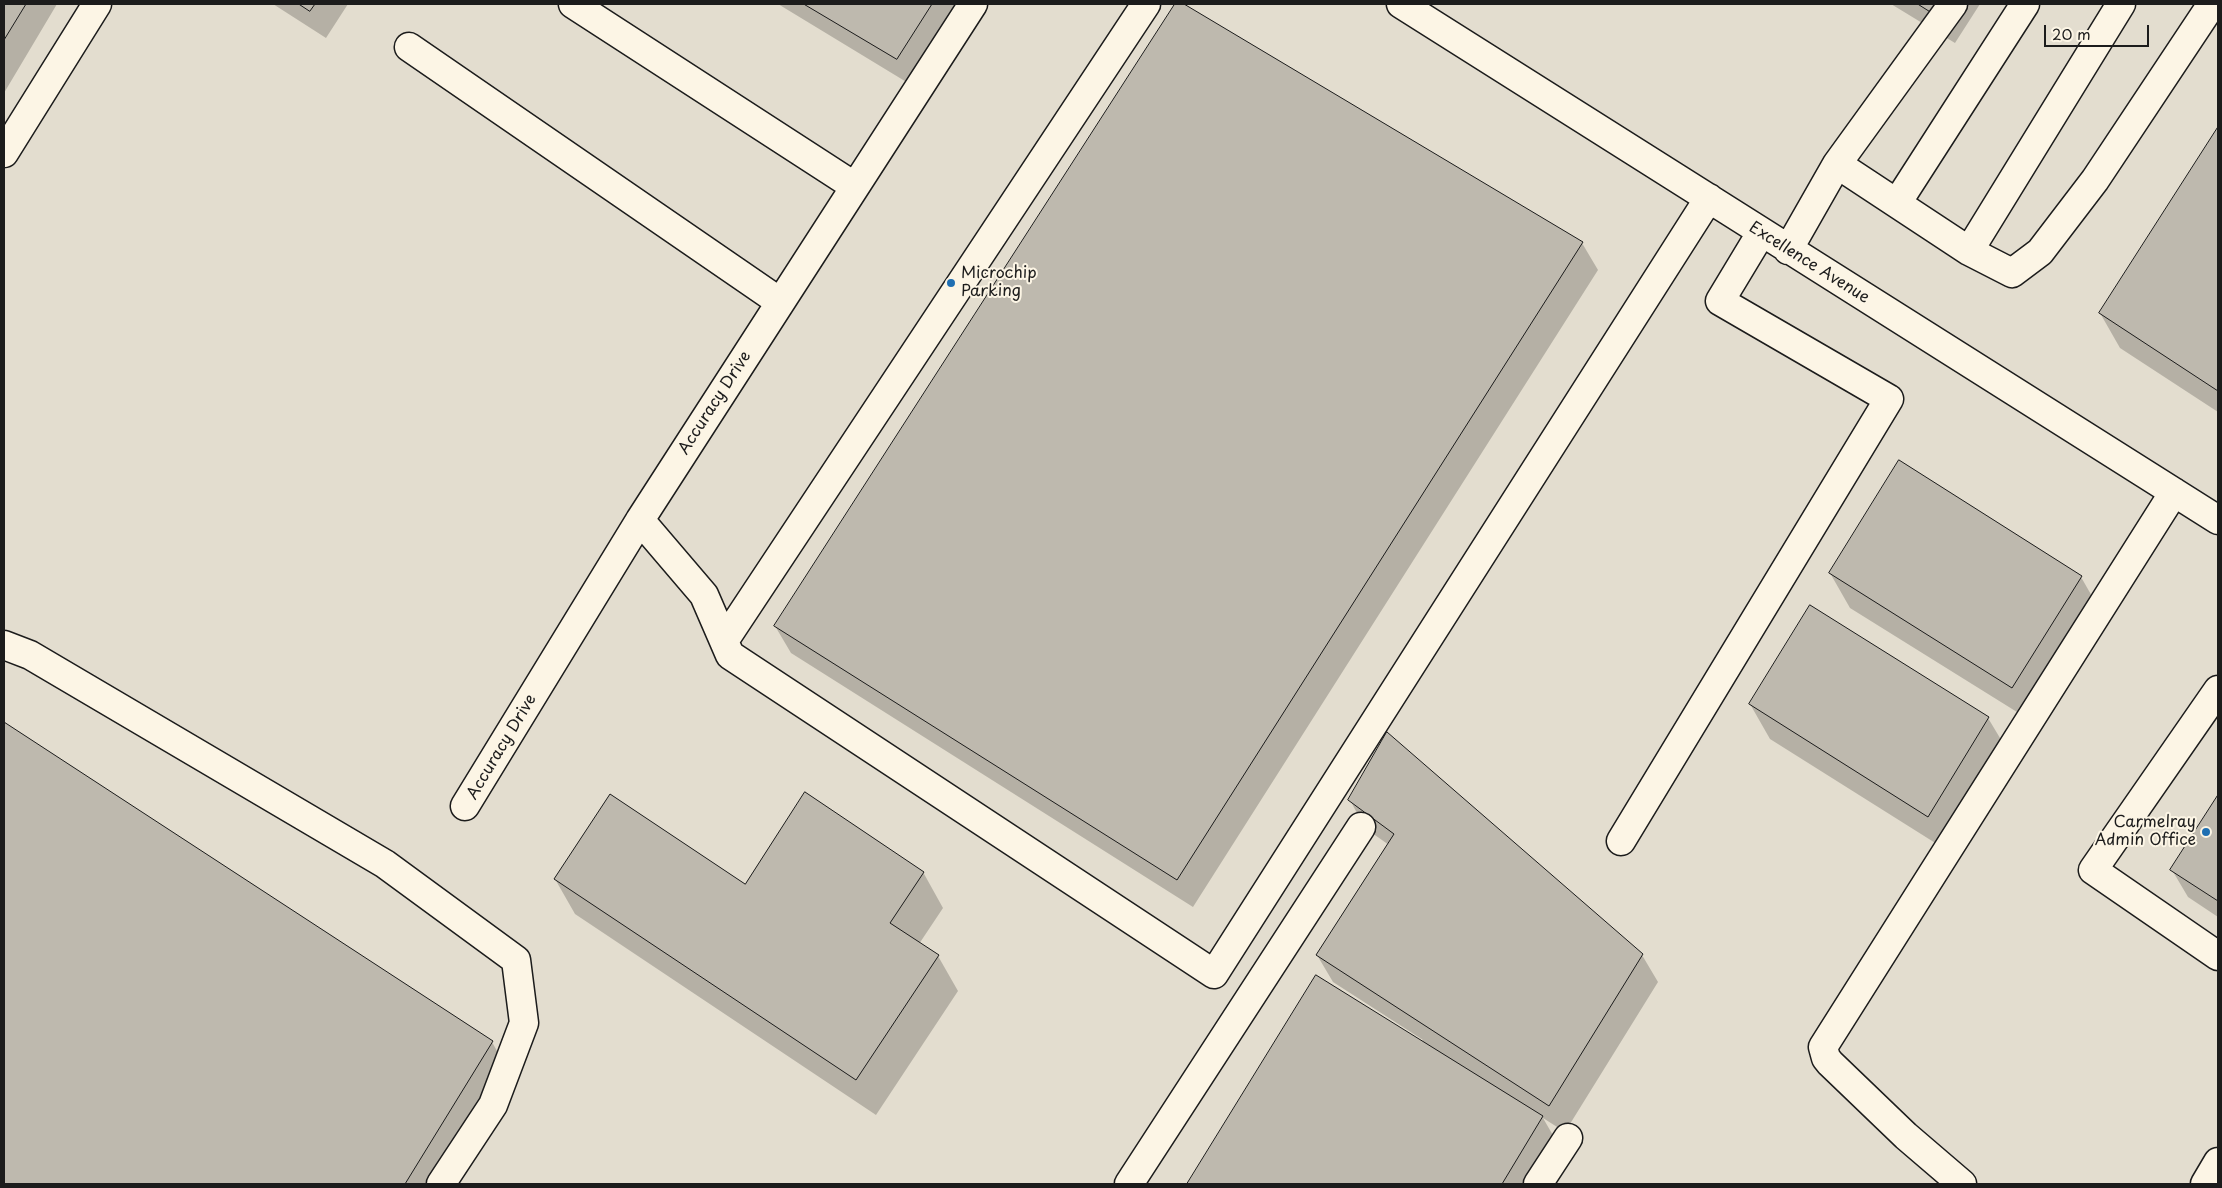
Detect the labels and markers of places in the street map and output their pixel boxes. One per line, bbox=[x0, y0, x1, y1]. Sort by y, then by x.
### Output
place label: Microchip Parking bbox=[961, 264, 1037, 302]
marker: Microchip Parking bbox=[945, 277, 957, 289]
place label: Carmelray Admin Office bbox=[2095, 813, 2196, 851]
marker: Carmelray Admin Office bbox=[2200, 826, 2212, 838]

